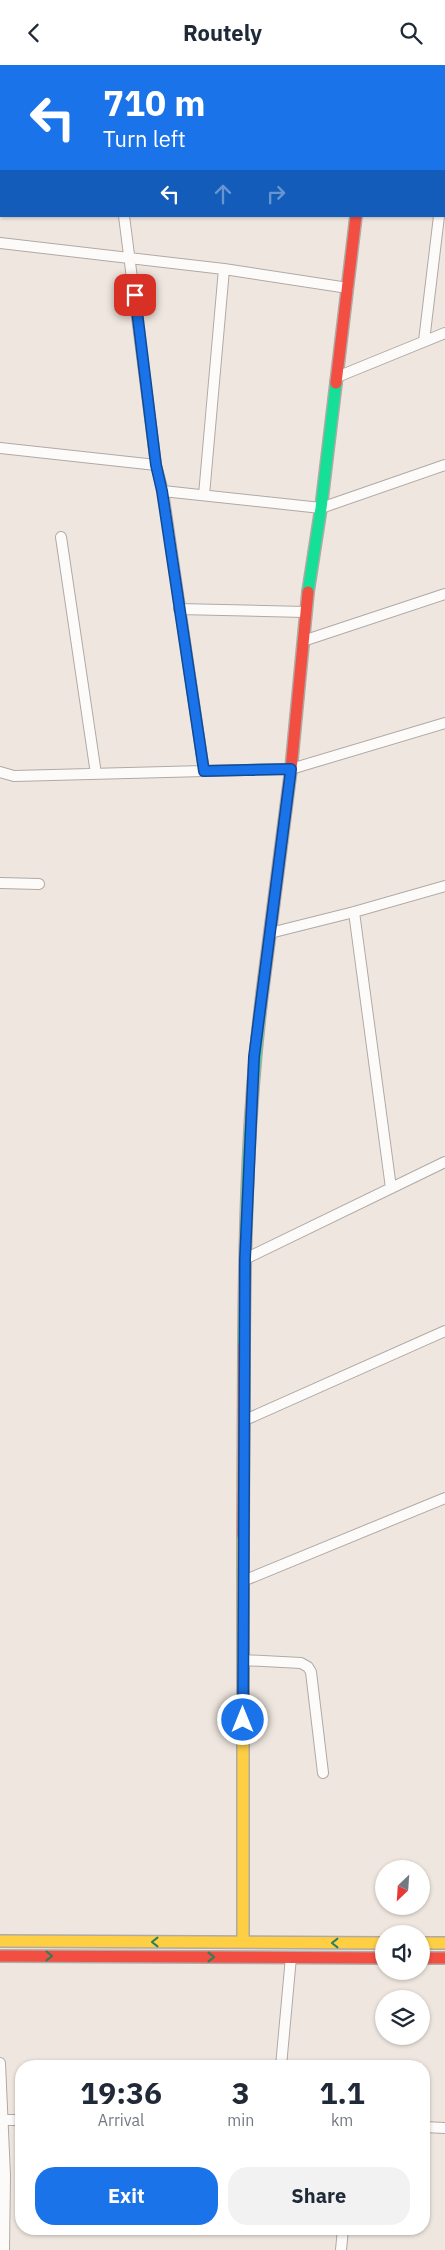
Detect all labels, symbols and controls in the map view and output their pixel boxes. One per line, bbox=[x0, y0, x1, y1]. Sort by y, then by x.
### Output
text: Routely bbox=[183, 18, 262, 47]
icon: back bbox=[20, 19, 48, 47]
icon: search bbox=[397, 19, 425, 47]
text: 710 m bbox=[103, 80, 206, 126]
icon: left bbox=[20, 85, 85, 150]
text: Turn left bbox=[103, 124, 186, 153]
icon: left bbox=[156, 180, 184, 208]
icon: ahead bbox=[209, 180, 237, 208]
icon: right bbox=[262, 180, 290, 208]
pin bbox=[114, 274, 156, 316]
icon: arrive bbox=[121, 281, 149, 309]
position arrow bbox=[216, 1693, 268, 1745]
north arrow bbox=[375, 1860, 430, 1915]
map controls bbox=[375, 1860, 430, 2045]
button: sound bbox=[375, 1925, 430, 1980]
one-way arrow bbox=[151, 1937, 158, 1947]
one-way arrow bbox=[331, 1938, 338, 1948]
one-way arrow bbox=[45, 1951, 53, 1961]
one-way arrow bbox=[208, 1952, 215, 1962]
button: layers bbox=[375, 1990, 430, 2045]
text: 19:36 bbox=[80, 2073, 162, 2112]
text: 3 bbox=[232, 2073, 250, 2112]
text: 1.1 bbox=[319, 2073, 365, 2112]
text: Arrival bbox=[98, 2110, 144, 2130]
text: min bbox=[227, 2110, 254, 2130]
text: km bbox=[331, 2110, 353, 2130]
button: Exit bbox=[35, 2167, 218, 2225]
button: Share bbox=[228, 2167, 410, 2225]

